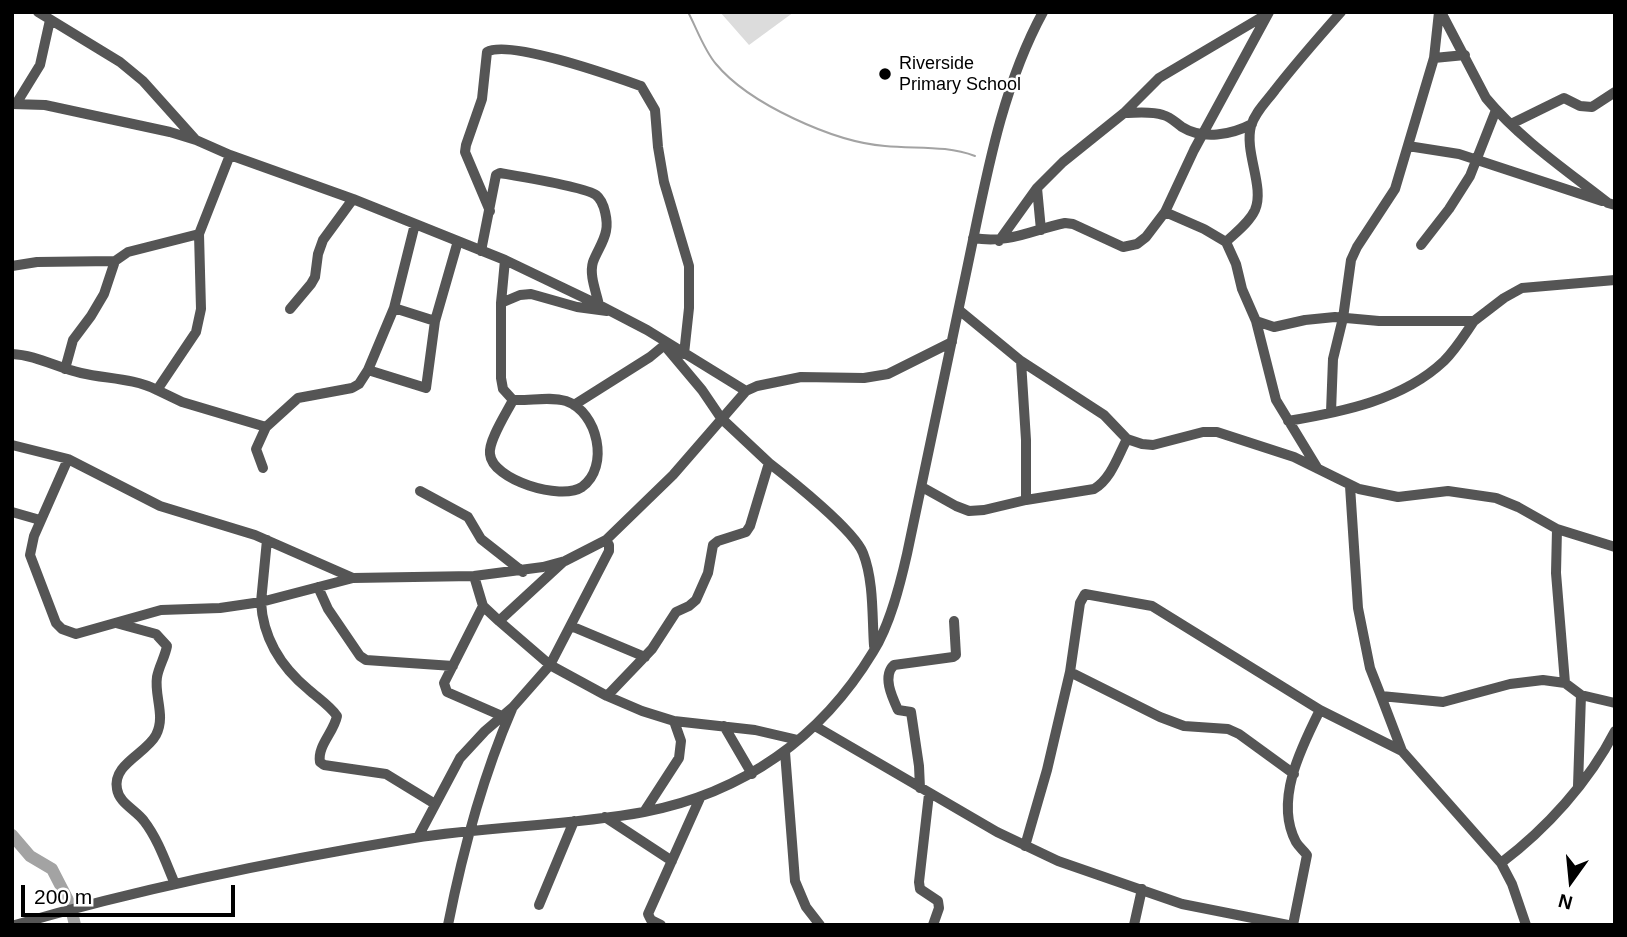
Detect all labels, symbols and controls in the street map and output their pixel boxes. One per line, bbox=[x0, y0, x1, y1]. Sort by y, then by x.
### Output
place label: Riverside Primary School bbox=[899, 53, 1021, 96]
marker: Riverside Primary School bbox=[877, 66, 893, 82]
north arrow bbox=[1536, 846, 1606, 916]
scale bar bbox=[24, 870, 238, 914]
text: 200 m bbox=[34, 885, 92, 908]
text: N bbox=[1556, 890, 1575, 914]

